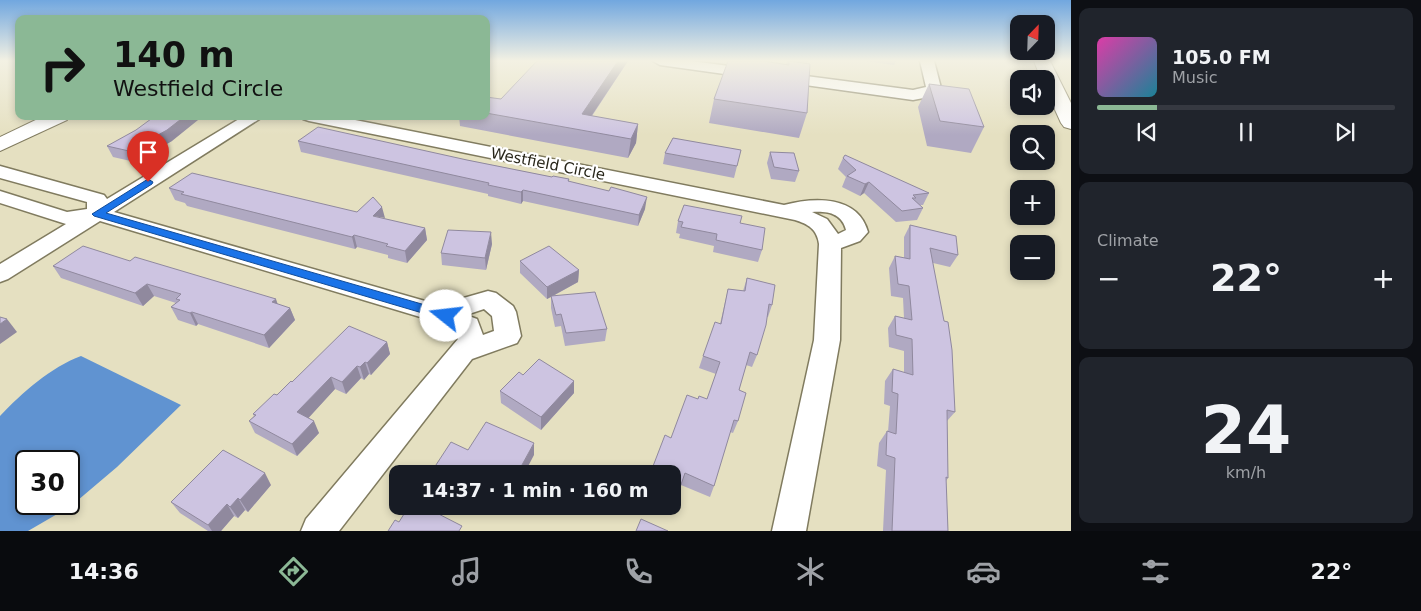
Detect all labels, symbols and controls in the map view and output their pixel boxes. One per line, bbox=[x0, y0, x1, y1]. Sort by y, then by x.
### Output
north arrow bbox=[1010, 15, 1055, 60]
map controls bbox=[1010, 15, 1055, 280]
icon: right bbox=[30, 35, 95, 100]
text: 140 m bbox=[113, 35, 235, 75]
text: 105.0 FM bbox=[1172, 46, 1271, 68]
text: Music bbox=[1172, 68, 1218, 87]
button: sound bbox=[1010, 70, 1055, 115]
text: Westfield Circle bbox=[113, 76, 283, 101]
icon: previous bbox=[1133, 118, 1161, 146]
icon: pause bbox=[1232, 118, 1260, 146]
icon: next bbox=[1331, 118, 1359, 146]
button: search bbox=[1010, 125, 1055, 170]
pin bbox=[127, 131, 169, 182]
icon: arrive bbox=[134, 138, 162, 166]
street label: Westfield Circle bbox=[489, 144, 607, 184]
button: + bbox=[1010, 180, 1055, 225]
text: Climate bbox=[1097, 231, 1159, 250]
button: − bbox=[1010, 235, 1055, 280]
text: 22° bbox=[1210, 256, 1282, 300]
text: − bbox=[1097, 262, 1120, 295]
text: + bbox=[1372, 262, 1395, 295]
position arrow bbox=[419, 289, 471, 341]
text: 24 bbox=[1201, 393, 1291, 468]
speed limit sign: 30 bbox=[15, 450, 80, 515]
text: km/h bbox=[1226, 463, 1266, 482]
text: 14:37 · 1 min · 160 m bbox=[421, 479, 649, 501]
icon: directions bbox=[276, 554, 311, 589]
icon: music bbox=[449, 554, 484, 589]
icon: phone bbox=[621, 554, 656, 589]
icon: climate bbox=[793, 554, 828, 589]
icon: car bbox=[966, 554, 1001, 589]
icon: filters bbox=[1138, 554, 1173, 589]
text: 14:36 bbox=[69, 559, 139, 584]
text: 22° bbox=[1311, 559, 1352, 584]

